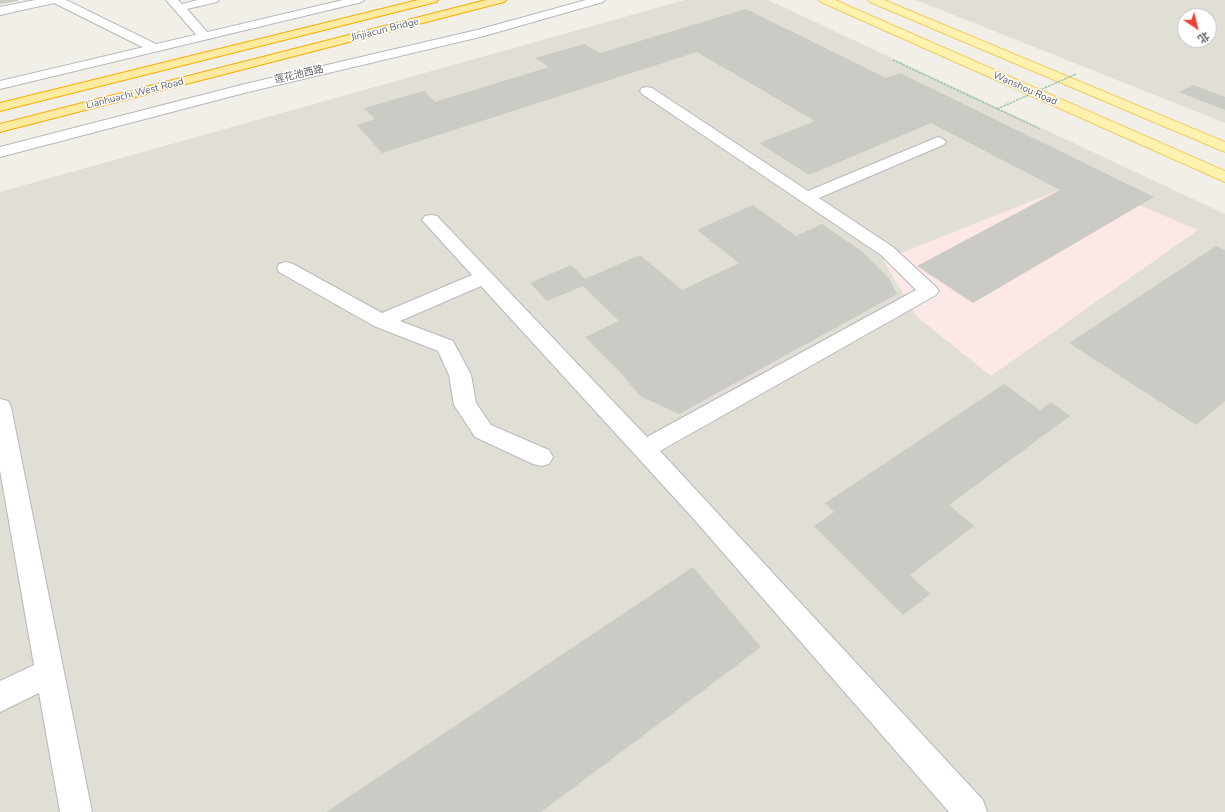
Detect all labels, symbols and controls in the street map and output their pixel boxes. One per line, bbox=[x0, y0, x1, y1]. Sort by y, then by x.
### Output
north arrow bbox=[1177, 8, 1217, 48]
street label: Jinjiacun Bridge bbox=[350, 16, 420, 44]
text: 北 bbox=[1195, 28, 1212, 47]
street label: 莲花池西路 bbox=[273, 64, 325, 86]
street label: Wanshou Road bbox=[991, 70, 1059, 108]
street label: Lianhuachi West Road bbox=[85, 76, 185, 112]

